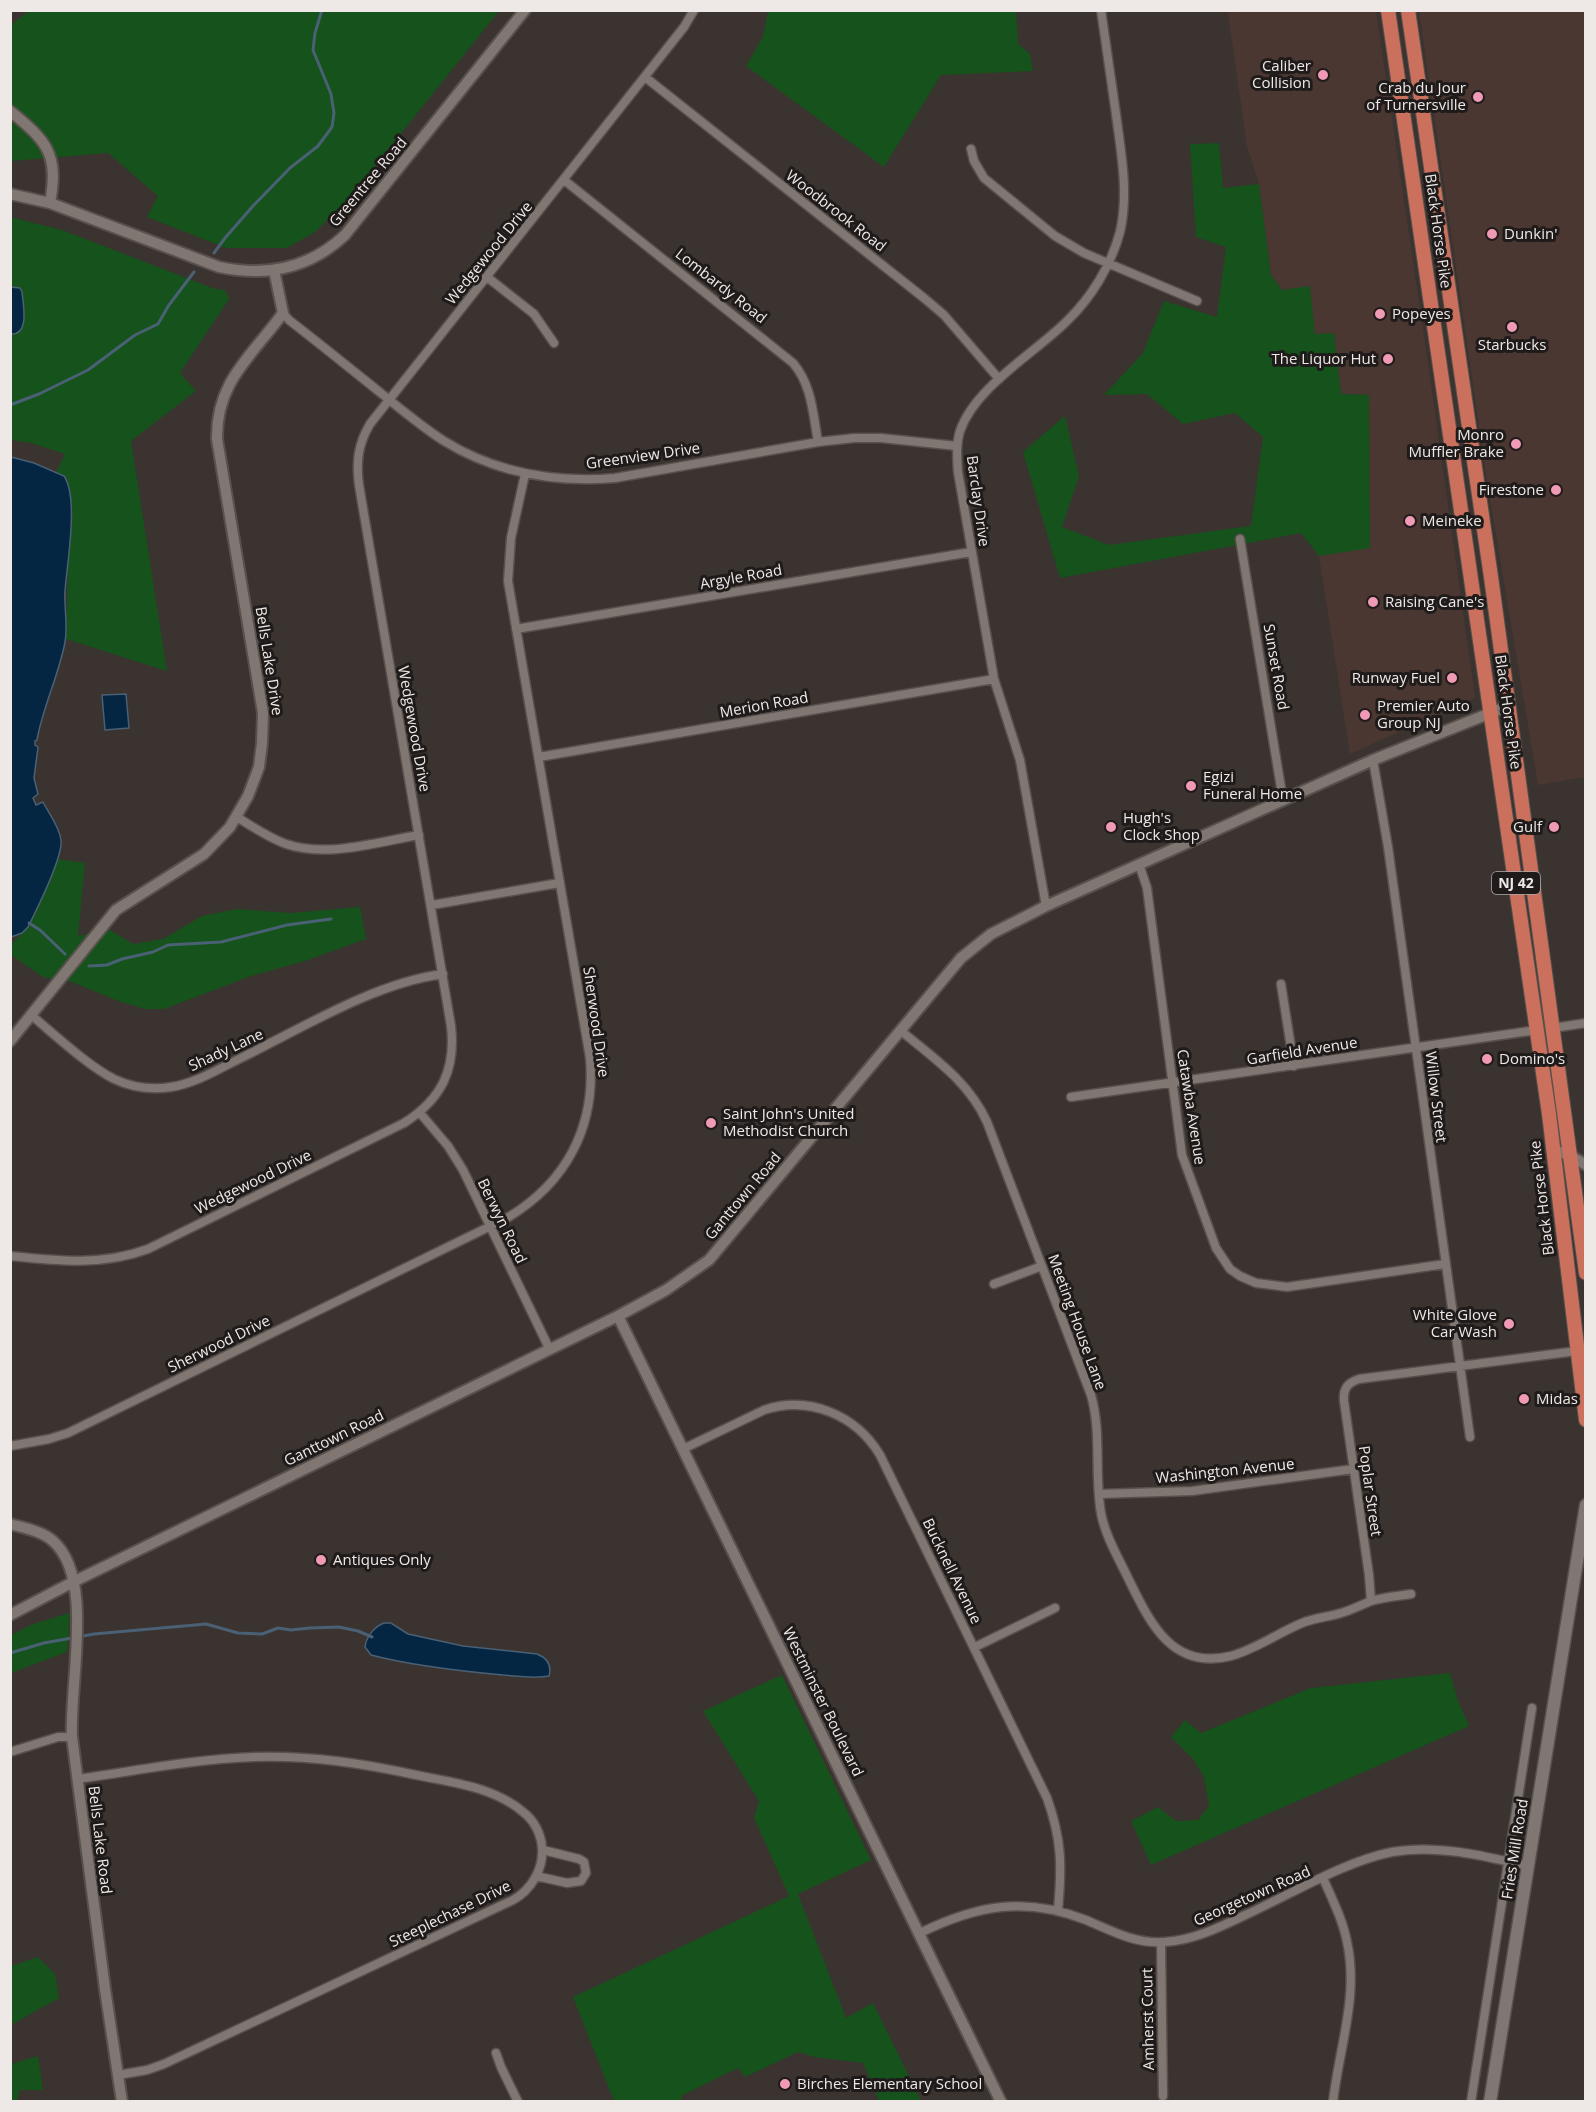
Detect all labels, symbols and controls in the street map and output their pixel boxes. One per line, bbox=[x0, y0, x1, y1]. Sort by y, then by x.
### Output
place label: Caliber Collision bbox=[1252, 55, 1311, 92]
marker: Caliber Collision bbox=[1316, 68, 1330, 82]
place label: Crab du Jour of Turnersville bbox=[1366, 77, 1466, 114]
marker: Crab du Jour of Turnersville bbox=[1471, 90, 1485, 104]
street label: Greentree Road bbox=[324, 132, 411, 230]
street label: Woodbrook Road bbox=[782, 165, 891, 256]
street label: Black Horse Pike bbox=[1421, 172, 1457, 289]
street label: Wedgewood Drive bbox=[440, 197, 536, 308]
place label: Dunkin' bbox=[1504, 223, 1557, 243]
marker: Dunkin' bbox=[1485, 227, 1499, 241]
street label: Lombardy Road bbox=[672, 243, 771, 327]
place label: Popeyes bbox=[1392, 303, 1451, 323]
marker: Popeyes bbox=[1373, 307, 1387, 321]
marker: Starbucks bbox=[1505, 320, 1519, 334]
place label: Starbucks bbox=[1478, 334, 1546, 354]
place label: The Liquor Hut bbox=[1272, 348, 1376, 368]
marker: The Liquor Hut bbox=[1381, 352, 1395, 366]
place label: Monro Muffler Brake bbox=[1409, 424, 1504, 461]
street label: Greenview Drive bbox=[585, 437, 701, 473]
marker: Monro Muffler Brake bbox=[1509, 437, 1523, 451]
street label: Barclay Drive bbox=[963, 454, 995, 548]
place label: Firestone bbox=[1479, 479, 1544, 499]
marker: Firestone bbox=[1549, 483, 1563, 497]
place label: Meineke bbox=[1422, 510, 1482, 530]
marker: Meineke bbox=[1403, 514, 1417, 528]
street label: Argyle Road bbox=[698, 559, 784, 593]
place label: Raising Cane's bbox=[1385, 591, 1484, 611]
marker: Raising Cane's bbox=[1366, 595, 1380, 609]
street label: Bells Lake Drive bbox=[252, 605, 288, 717]
street label: Sunset Road bbox=[1260, 622, 1294, 712]
street label: Black Horse Pike bbox=[1491, 653, 1527, 770]
street label: Wedgewood Drive bbox=[394, 664, 436, 793]
place label: Runway Fuel bbox=[1352, 667, 1440, 687]
marker: Runway Fuel bbox=[1445, 671, 1459, 685]
street label: Merion Road bbox=[718, 686, 810, 722]
place label: Premier Auto Group NJ bbox=[1377, 695, 1470, 732]
marker: Premier Auto Group NJ bbox=[1358, 708, 1372, 722]
place label: Egizi Funeral Home bbox=[1203, 766, 1302, 803]
marker: Egizi Funeral Home bbox=[1184, 779, 1198, 793]
place label: Hugh's Clock Shop bbox=[1123, 807, 1200, 844]
place label: Gulf bbox=[1513, 816, 1543, 836]
marker: Hugh's Clock Shop bbox=[1104, 820, 1118, 834]
marker: Gulf bbox=[1547, 820, 1561, 834]
road number: NJ 42 bbox=[1492, 872, 1540, 894]
street label: Sherwood Drive bbox=[579, 965, 615, 1078]
street label: Shady Lane bbox=[185, 1023, 266, 1075]
street label: Garfield Avenue bbox=[1245, 1031, 1359, 1069]
street label: Catawba Avenue bbox=[1173, 1048, 1211, 1166]
place label: Domino's bbox=[1499, 1048, 1565, 1068]
street label: Willow Street bbox=[1421, 1050, 1453, 1144]
marker: Domino's bbox=[1480, 1052, 1494, 1066]
place label: Saint John's United Methodist Church bbox=[723, 1103, 854, 1140]
marker: Saint John's United Methodist Church bbox=[704, 1116, 718, 1130]
street label: Black Horse Pike bbox=[1524, 1140, 1558, 1257]
street label: Wedgewood Drive bbox=[191, 1144, 314, 1218]
street label: Ganttown Road bbox=[700, 1147, 785, 1243]
street label: Berwyn Road bbox=[474, 1175, 532, 1266]
street label: Meeting House Lane bbox=[1044, 1251, 1112, 1392]
place label: White Glove Car Wash bbox=[1413, 1304, 1497, 1341]
street label: Sherwood Drive bbox=[164, 1310, 273, 1377]
marker: White Glove Car Wash bbox=[1502, 1317, 1516, 1331]
place label: Midas bbox=[1536, 1388, 1578, 1408]
marker: Midas bbox=[1517, 1392, 1531, 1406]
street label: Ganttown Road bbox=[280, 1404, 387, 1470]
street label: Poplar Street bbox=[1355, 1444, 1387, 1537]
street label: Washington Avenue bbox=[1155, 1453, 1295, 1487]
street label: Bucknell Avenue bbox=[919, 1514, 987, 1627]
place label: Antiques Only bbox=[333, 1549, 431, 1569]
marker: Antiques Only bbox=[314, 1553, 328, 1567]
street label: Westminster Boulevard bbox=[779, 1624, 869, 1780]
street label: Bells Lake Road bbox=[84, 1785, 118, 1895]
street label: Fries Mill Road bbox=[1496, 1797, 1532, 1901]
street label: Georgetown Road bbox=[1190, 1860, 1313, 1930]
street label: Steeplechase Drive bbox=[386, 1875, 514, 1951]
street label: Amherst Court bbox=[1136, 1968, 1158, 2071]
place label: Birches Elementary School bbox=[797, 2073, 982, 2093]
marker: Birches Elementary School bbox=[778, 2077, 792, 2091]

